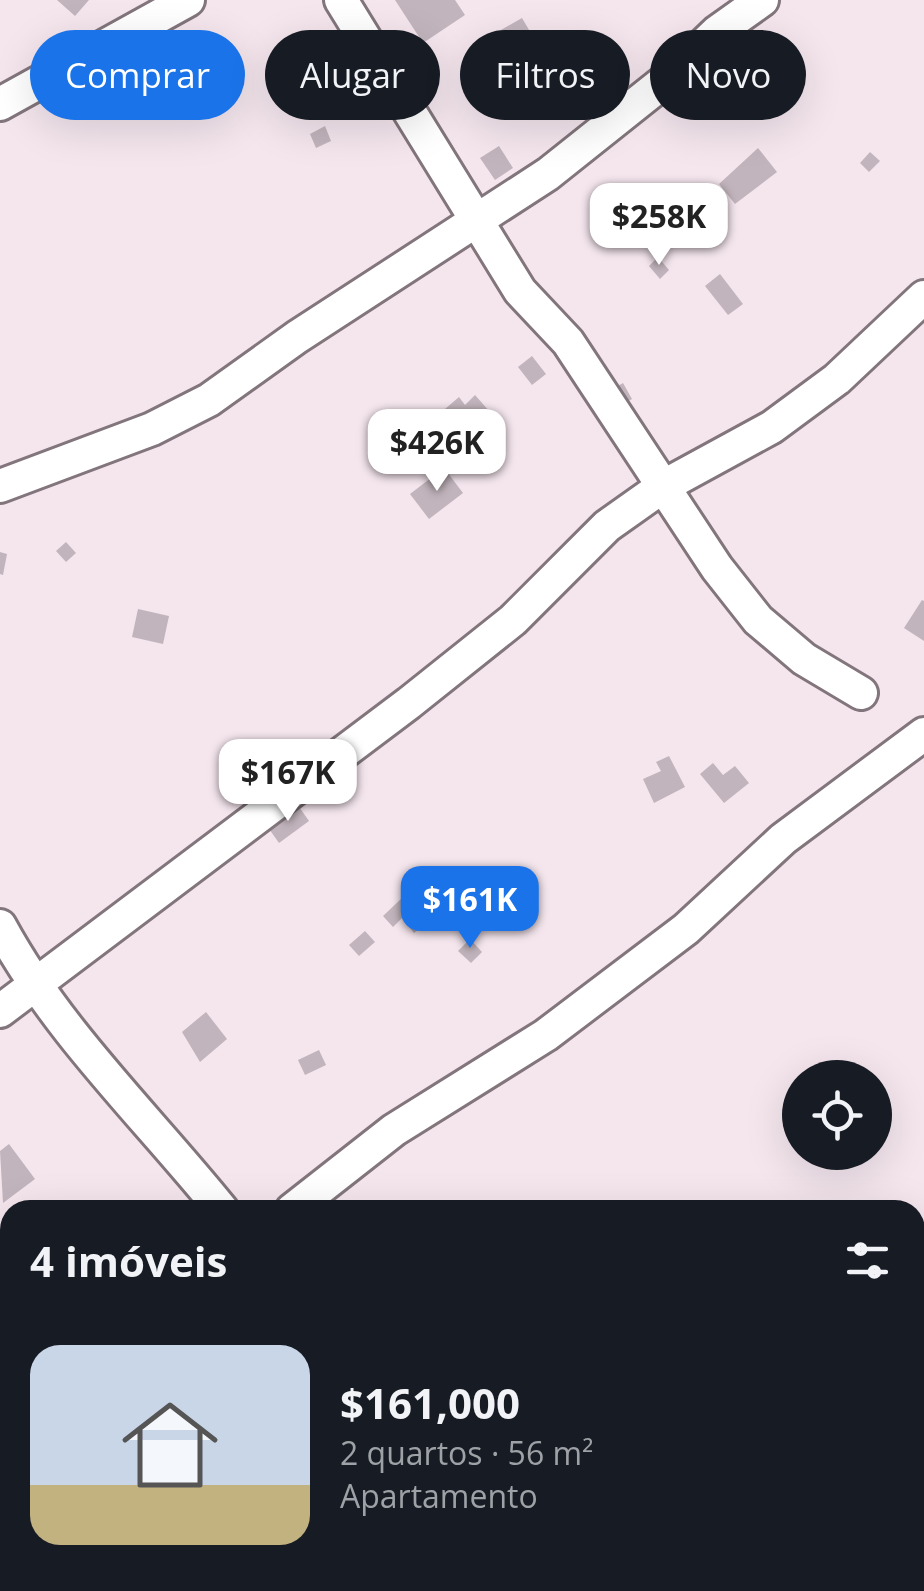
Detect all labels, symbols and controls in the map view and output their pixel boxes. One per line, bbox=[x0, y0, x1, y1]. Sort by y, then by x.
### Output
chip: Comprar bbox=[30, 30, 245, 120]
chip: Alugar bbox=[265, 30, 440, 120]
chip: Filtros bbox=[460, 30, 630, 120]
chip: Novo bbox=[650, 30, 806, 120]
pin: $258K bbox=[589, 183, 729, 268]
text: $258K bbox=[612, 194, 706, 237]
pin: $426K bbox=[367, 409, 507, 494]
text: $426K bbox=[390, 420, 484, 463]
pin: $167K bbox=[218, 739, 358, 824]
text: $167K bbox=[241, 750, 335, 793]
pin: $161K bbox=[400, 866, 540, 951]
text: $161K bbox=[423, 877, 517, 920]
map controls bbox=[782, 1060, 892, 1170]
button: locate bbox=[782, 1060, 892, 1170]
text: 4 imóveis bbox=[30, 1232, 227, 1289]
icon: filters bbox=[840, 1233, 895, 1288]
text: $161,000 bbox=[340, 1374, 520, 1431]
icon: home bbox=[110, 1385, 230, 1505]
text: 2 quartos · 56 m² bbox=[340, 1431, 593, 1474]
text: Apartamento bbox=[340, 1474, 538, 1517]

